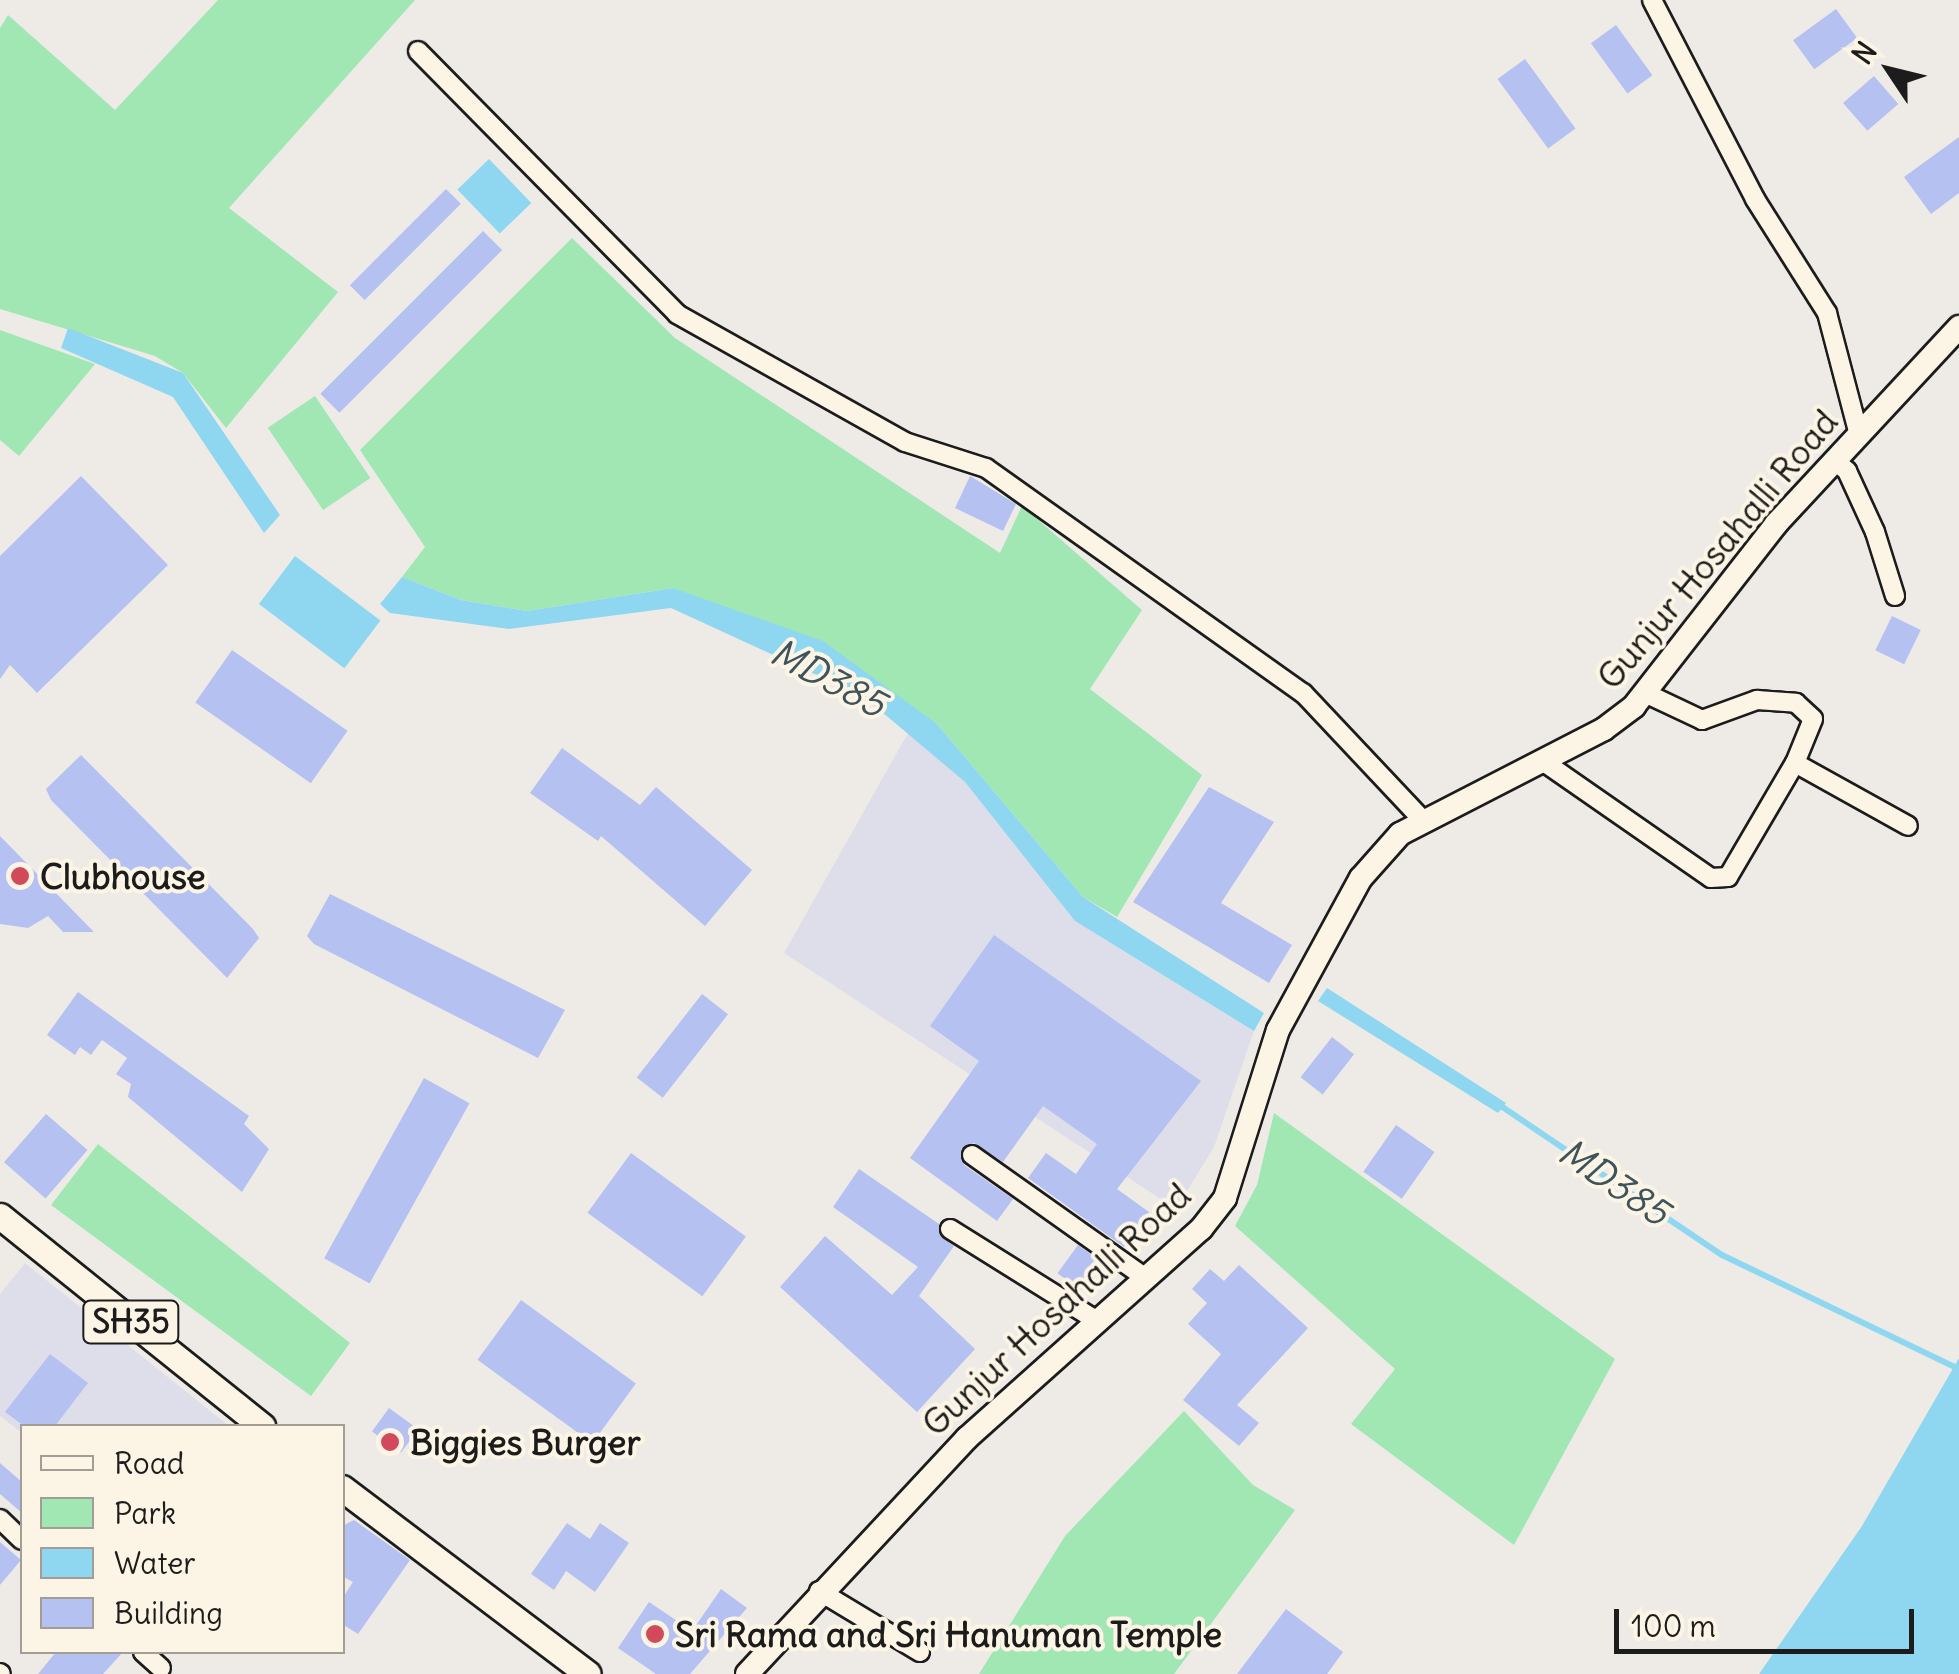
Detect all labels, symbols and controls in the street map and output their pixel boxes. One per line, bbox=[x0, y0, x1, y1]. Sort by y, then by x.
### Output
north arrow bbox=[1839, 20, 1939, 120]
text: N bbox=[1844, 35, 1885, 71]
street label: Gunjur Hosahalli Road bbox=[1588, 401, 1846, 697]
water label: MD385 bbox=[763, 629, 893, 727]
place label: Clubhouse bbox=[40, 855, 206, 897]
marker: Clubhouse bbox=[9, 865, 31, 887]
water label: MD385 bbox=[1550, 1129, 1678, 1235]
street label: Gunjur Hosahalli Road bbox=[913, 1174, 1199, 1444]
road number: SH35 bbox=[81, 1295, 181, 1349]
place label: Biggies Burger bbox=[410, 1421, 641, 1463]
legend bbox=[20, 1424, 345, 1654]
marker: Biggies Burger bbox=[379, 1431, 401, 1453]
text: Road bbox=[114, 1444, 184, 1482]
text: Park bbox=[114, 1494, 176, 1532]
text: Water bbox=[114, 1544, 196, 1582]
scale bar bbox=[1619, 1589, 1919, 1651]
text: Building bbox=[114, 1594, 223, 1632]
text: 100 m bbox=[1631, 1607, 1716, 1645]
place label: Sri Rama and Sri Hanuman Temple bbox=[675, 1613, 1222, 1655]
marker: Sri Rama and Sri Hanuman Temple bbox=[644, 1623, 666, 1645]

